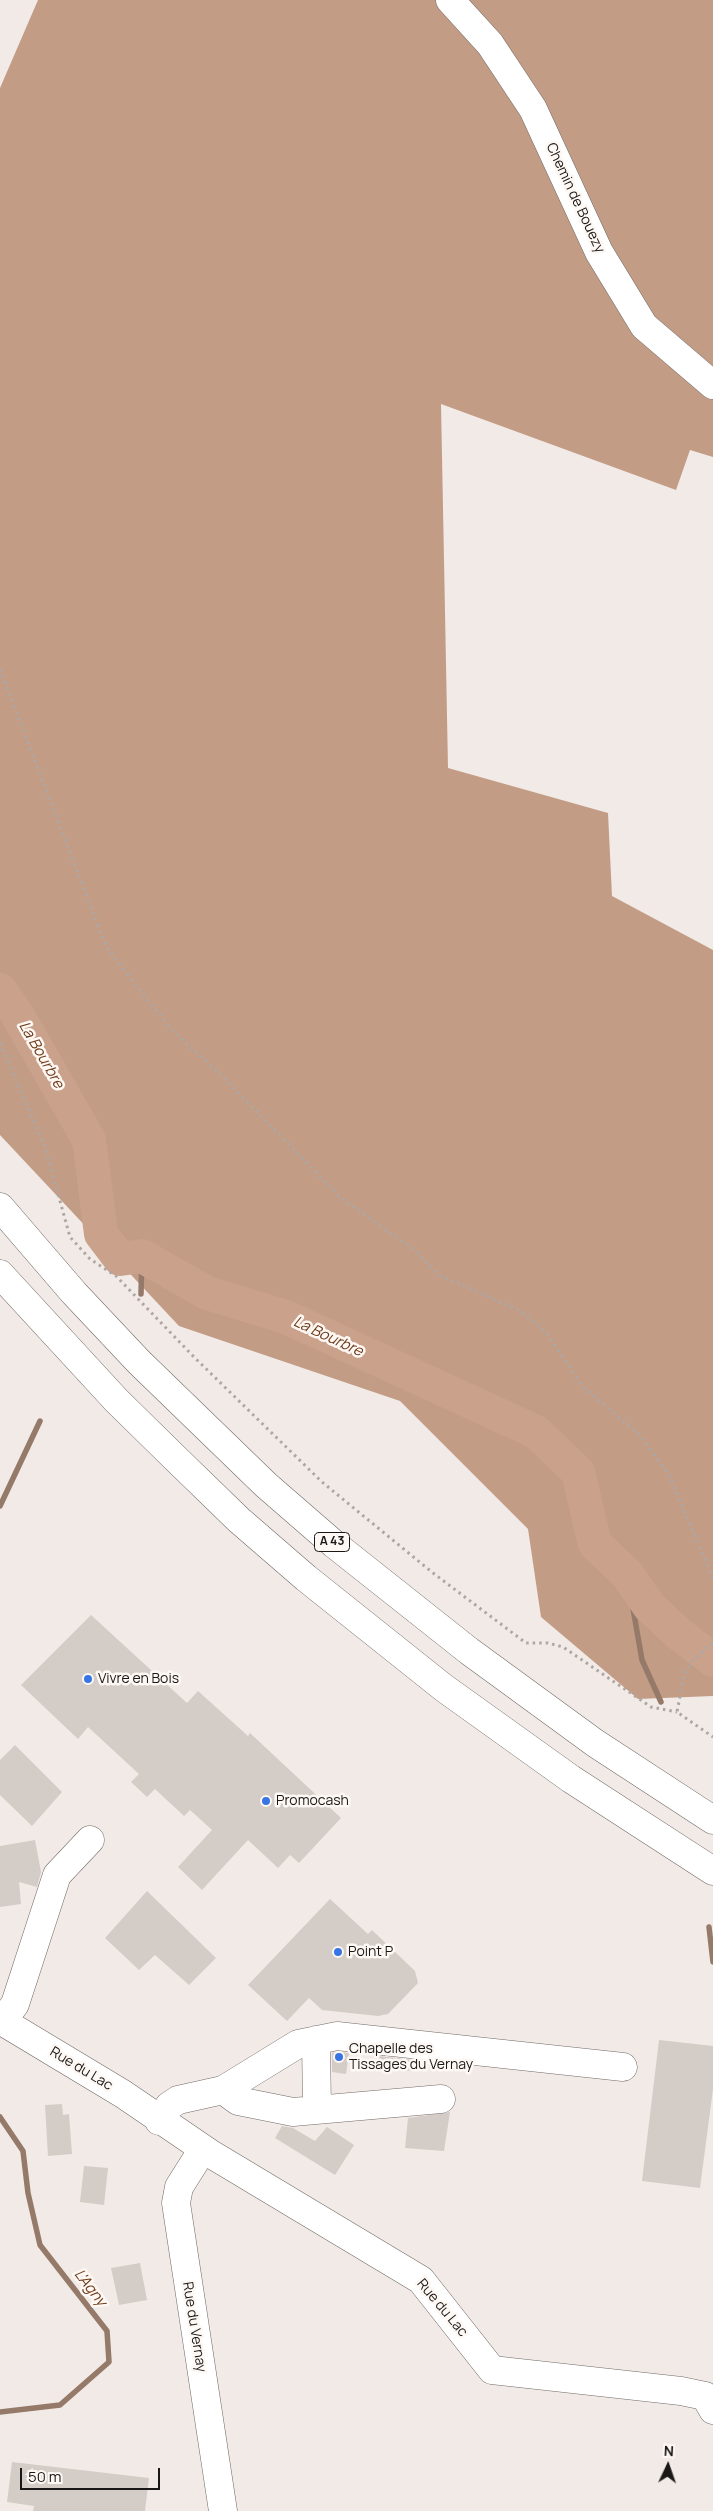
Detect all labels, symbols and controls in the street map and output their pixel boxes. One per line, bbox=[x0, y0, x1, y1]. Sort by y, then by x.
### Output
street label: Chemin de Bouezy bbox=[542, 140, 608, 256]
water label: La Bourbre bbox=[15, 1018, 67, 1092]
water label: La Bourbre bbox=[291, 1313, 365, 1361]
road number: A 43 bbox=[314, 1532, 350, 1551]
place label: Vivre en Bois bbox=[98, 1671, 179, 1687]
marker: Vivre en Bois bbox=[82, 1673, 94, 1685]
place label: Promocash bbox=[276, 1793, 349, 1809]
marker: Promocash bbox=[260, 1795, 272, 1807]
place label: Point P bbox=[348, 1944, 393, 1960]
marker: Point P bbox=[332, 1946, 344, 1958]
place label: Chapelle des Tissages du Vernay bbox=[349, 2041, 473, 2074]
street label: Rue du Lac bbox=[47, 2044, 115, 2094]
marker: Chapelle des Tissages du Vernay bbox=[333, 2051, 345, 2063]
water label: L'Agny bbox=[70, 2266, 110, 2310]
street label: Rue du Lac bbox=[413, 2276, 471, 2340]
street label: Rue du Vernay bbox=[179, 2281, 209, 2373]
north arrow bbox=[643, 2441, 693, 2491]
text: N bbox=[663, 2441, 674, 2460]
scale bar bbox=[22, 2458, 162, 2490]
text: 50 m bbox=[28, 2466, 62, 2487]

